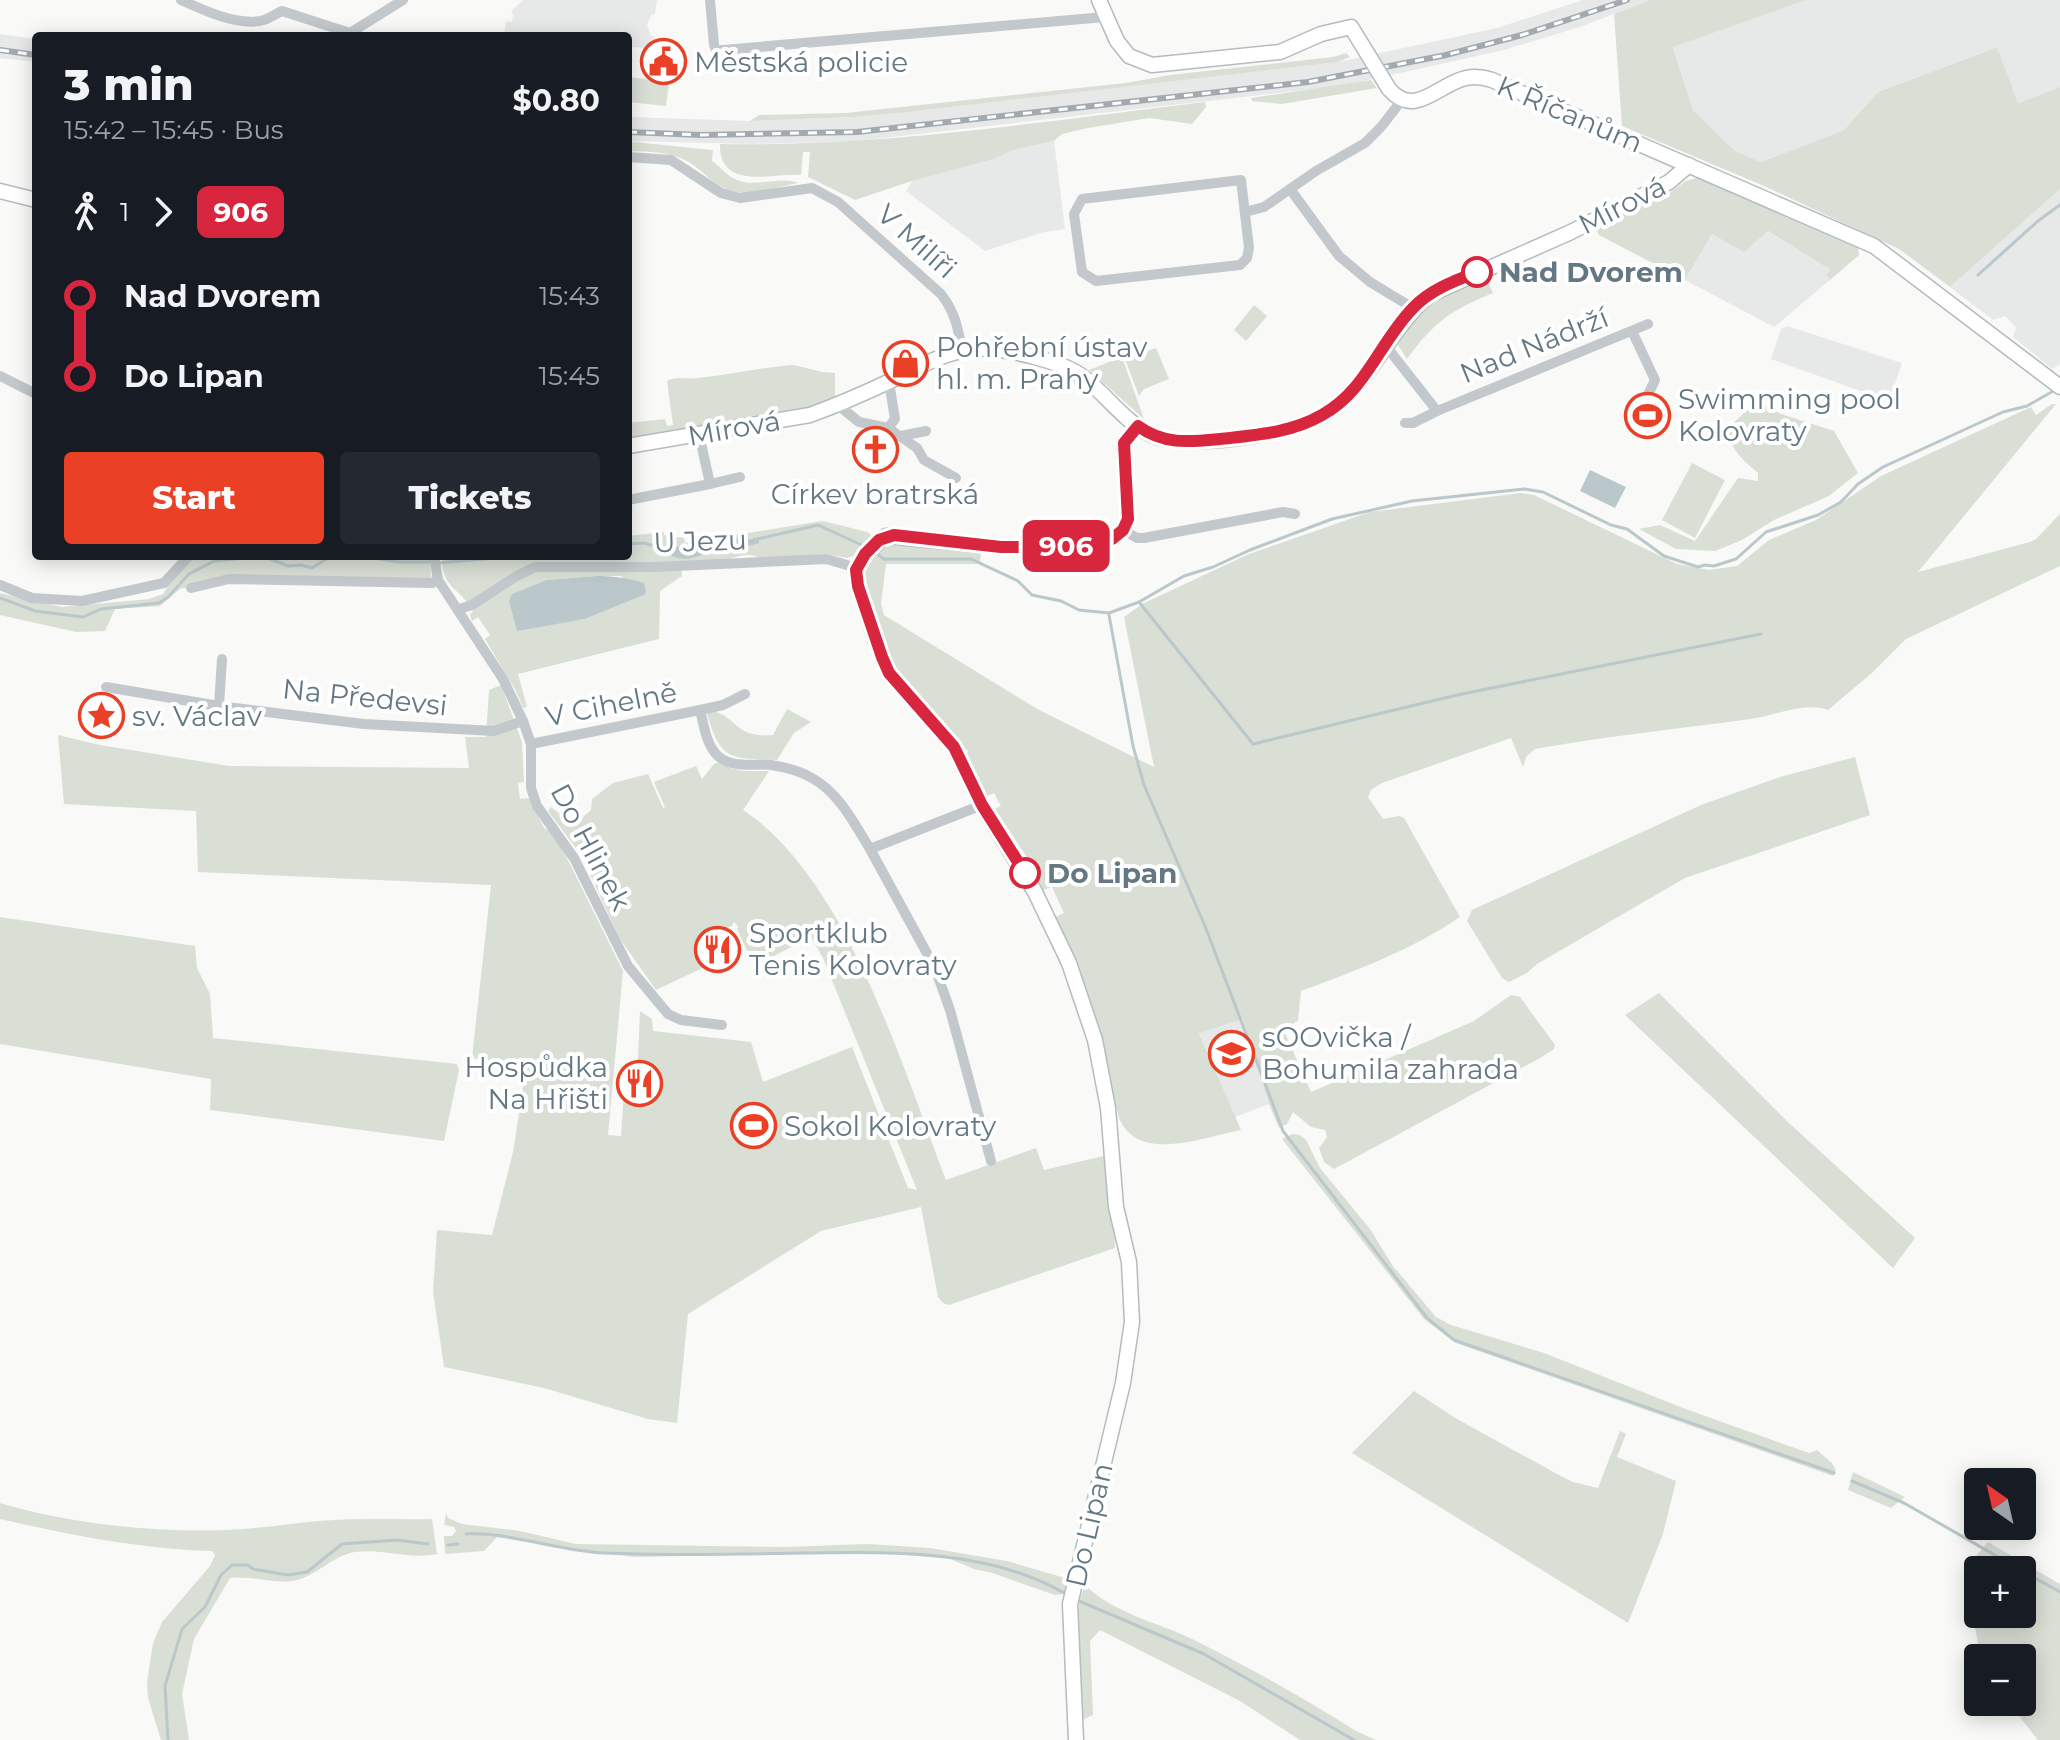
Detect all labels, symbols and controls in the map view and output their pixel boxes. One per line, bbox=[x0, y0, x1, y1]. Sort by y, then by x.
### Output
public building icon: Městská policie bbox=[639, 38, 687, 86]
place label: Městská policie bbox=[694, 45, 908, 79]
text: 3 min bbox=[64, 57, 194, 111]
street label: K Říčanům bbox=[1492, 68, 1648, 160]
text: $0.80 bbox=[513, 82, 600, 119]
text: 15:42 – 15:45 · Bus bbox=[64, 114, 284, 146]
street label: Mírová bbox=[1573, 169, 1671, 241]
icon: walk bbox=[64, 190, 108, 234]
icon: forward bbox=[141, 190, 185, 234]
text: 906 bbox=[213, 195, 268, 229]
text: 1 bbox=[120, 196, 129, 228]
street label: V Milíři bbox=[870, 197, 964, 285]
place label: Nad Dvorem bbox=[1499, 255, 1683, 289]
marker: Nad Dvorem bbox=[1462, 257, 1492, 287]
text: Nad Dvorem bbox=[124, 278, 321, 315]
text: 15:43 bbox=[539, 280, 600, 312]
street label: Nad Nádrží bbox=[1455, 299, 1614, 390]
place label: Pohřební ústav hl. m. Prahy bbox=[936, 330, 1148, 396]
shop icon: Pohřební ústav hl. m. Prahy bbox=[881, 339, 929, 387]
text: Do Lipan bbox=[124, 358, 264, 395]
text: 15:45 bbox=[539, 360, 600, 392]
place label: Swimming pool Kolovraty bbox=[1678, 382, 1901, 448]
sports icon: Swimming pool Kolovraty bbox=[1623, 391, 1671, 439]
street label: Mírová bbox=[685, 403, 783, 453]
church icon: Církev bratrská bbox=[851, 425, 899, 473]
button: Start bbox=[64, 452, 324, 544]
button: Tickets bbox=[340, 452, 600, 544]
place label: Církev bratrská bbox=[771, 477, 979, 511]
line badge: 906 bbox=[1020, 520, 1112, 572]
street label: U Jezu bbox=[653, 522, 747, 560]
text: 906 bbox=[1039, 529, 1093, 563]
street label: Na Předevsi bbox=[281, 671, 449, 723]
street label: V Cihelně bbox=[542, 675, 680, 733]
place icon: sv. Václav bbox=[77, 692, 125, 740]
place label: sv. Václav bbox=[132, 699, 263, 733]
street label: Do Hlinek bbox=[543, 778, 639, 916]
place label: Do Lipan bbox=[1047, 856, 1177, 890]
marker: Do Lipan bbox=[1010, 858, 1040, 888]
place label: Sportklub Tenis Kolovraty bbox=[749, 916, 958, 982]
restaurant icon: Sportklub Tenis Kolovraty bbox=[694, 925, 742, 973]
place label: sOOvička / Bohumila zahrada bbox=[1262, 1020, 1519, 1086]
school or university icon: sOOvička / Bohumila zahrada bbox=[1207, 1029, 1255, 1077]
place label: Hospůdka Na Hřišti bbox=[464, 1050, 608, 1116]
restaurant icon: Hospůdka Na Hřišti bbox=[615, 1059, 663, 1107]
sports icon: Sokol Kolovraty bbox=[729, 1102, 777, 1150]
place label: Sokol Kolovraty bbox=[784, 1109, 997, 1143]
street label: Do Lipan bbox=[1058, 1460, 1120, 1590]
north arrow bbox=[1964, 1468, 2036, 1540]
map controls bbox=[1964, 1468, 2036, 1716]
button: + bbox=[1964, 1556, 2036, 1628]
button: − bbox=[1964, 1644, 2036, 1716]

